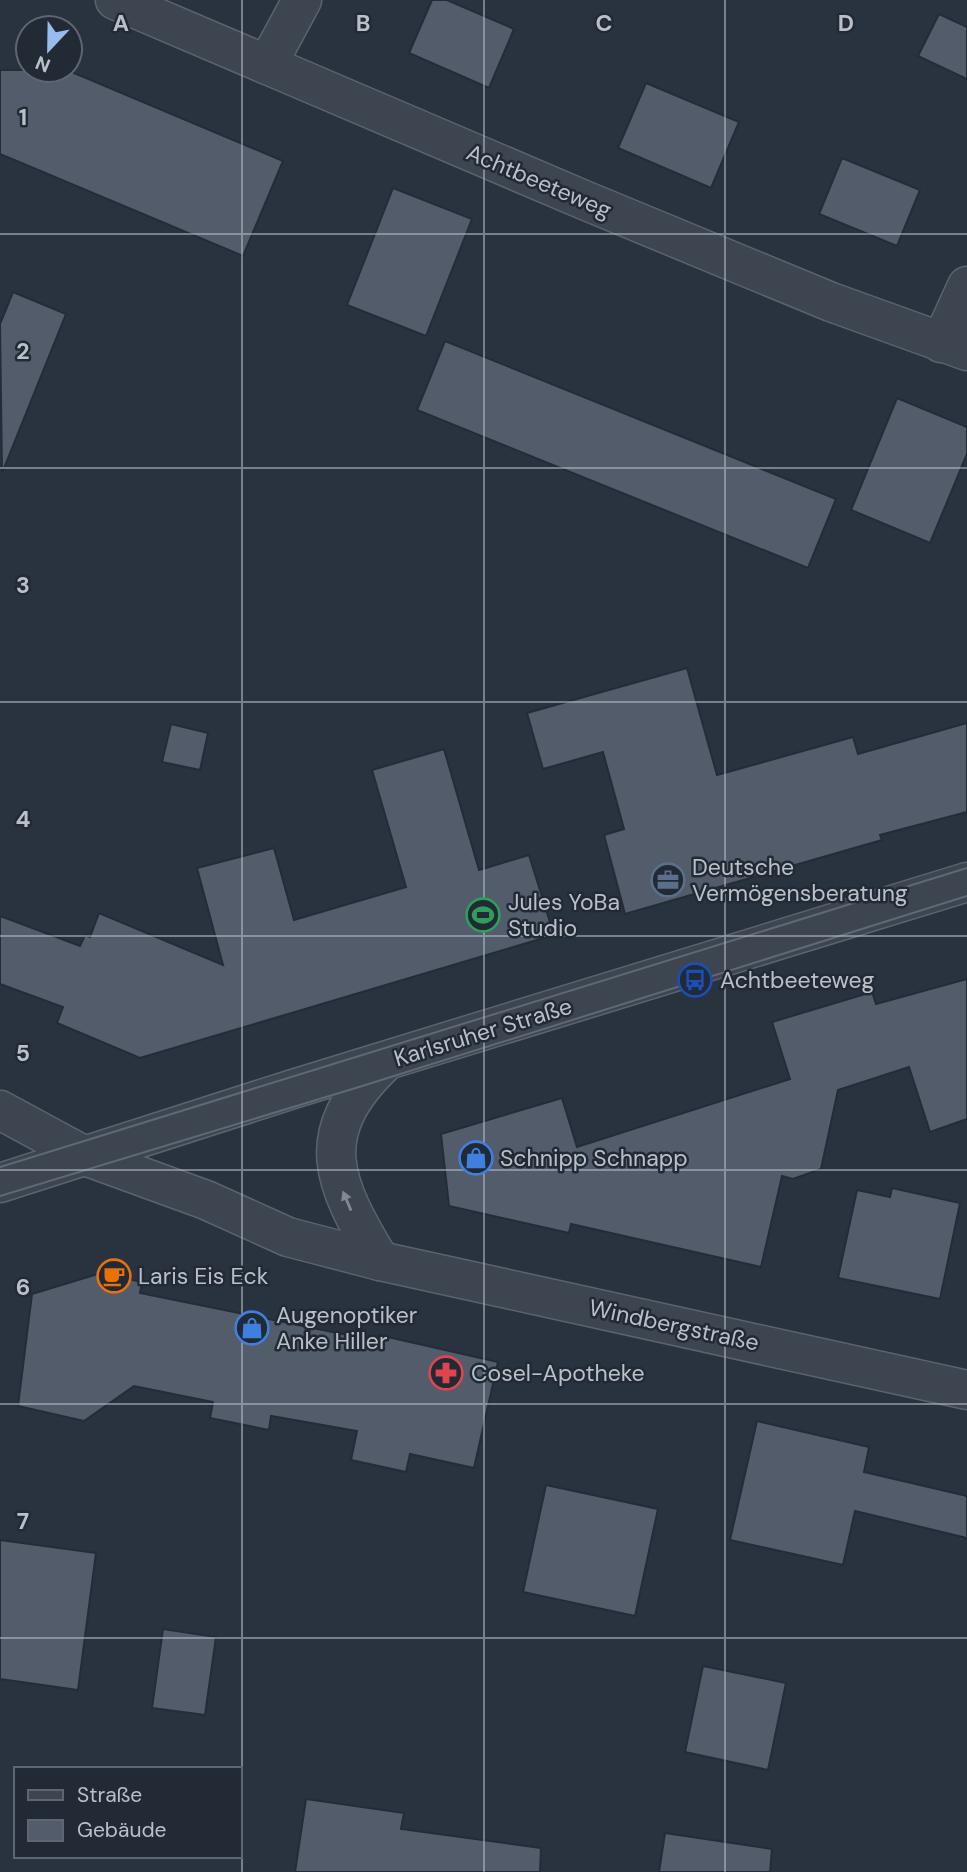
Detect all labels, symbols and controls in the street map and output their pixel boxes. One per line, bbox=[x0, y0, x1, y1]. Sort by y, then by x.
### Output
text: A bbox=[113, 8, 129, 38]
text: B bbox=[356, 8, 370, 38]
text: C bbox=[596, 8, 612, 38]
text: D bbox=[838, 8, 854, 38]
north arrow bbox=[14, 14, 84, 84]
text: N bbox=[32, 50, 54, 78]
text: 1 bbox=[19, 102, 27, 132]
street label: Achtbeeteweg bbox=[462, 137, 616, 225]
text: 2 bbox=[16, 336, 30, 366]
text: 3 bbox=[16, 570, 30, 600]
text: 4 bbox=[16, 804, 31, 834]
place label: Deutsche Vermögensberatung bbox=[692, 852, 908, 908]
office icon: Deutsche Vermögensberatung bbox=[649, 861, 687, 899]
place label: Jules YoBa Studio bbox=[508, 887, 620, 943]
sports icon: Jules YoBa Studio bbox=[464, 896, 502, 934]
bus stop icon: Achtbeeteweg bbox=[676, 961, 714, 999]
place label: Achtbeeteweg bbox=[720, 965, 875, 995]
street label: Karlsruher Straße bbox=[390, 991, 576, 1073]
text: 5 bbox=[16, 1038, 30, 1068]
shop icon: Schnipp Schnapp bbox=[457, 1139, 495, 1177]
place label: Schnipp Schnapp bbox=[500, 1143, 688, 1173]
one-way arrow bbox=[341, 1191, 352, 1212]
cafe icon: Laris Eis Eck bbox=[95, 1257, 133, 1295]
place label: Laris Eis Eck bbox=[138, 1261, 269, 1291]
text: 6 bbox=[16, 1272, 30, 1302]
street label: Windbergstraße bbox=[586, 1292, 762, 1358]
place label: Augenoptiker Anke Hiller bbox=[276, 1300, 417, 1356]
shop icon: Augenoptiker Anke Hiller bbox=[233, 1309, 271, 1347]
pharmacy icon: Cosel-Apotheke bbox=[427, 1354, 465, 1392]
place label: Cosel-Apotheke bbox=[471, 1358, 645, 1388]
text: 7 bbox=[17, 1506, 29, 1536]
legend bbox=[14, 1767, 242, 1858]
text: Straße bbox=[77, 1781, 142, 1809]
text: Gebäude bbox=[77, 1816, 167, 1844]

